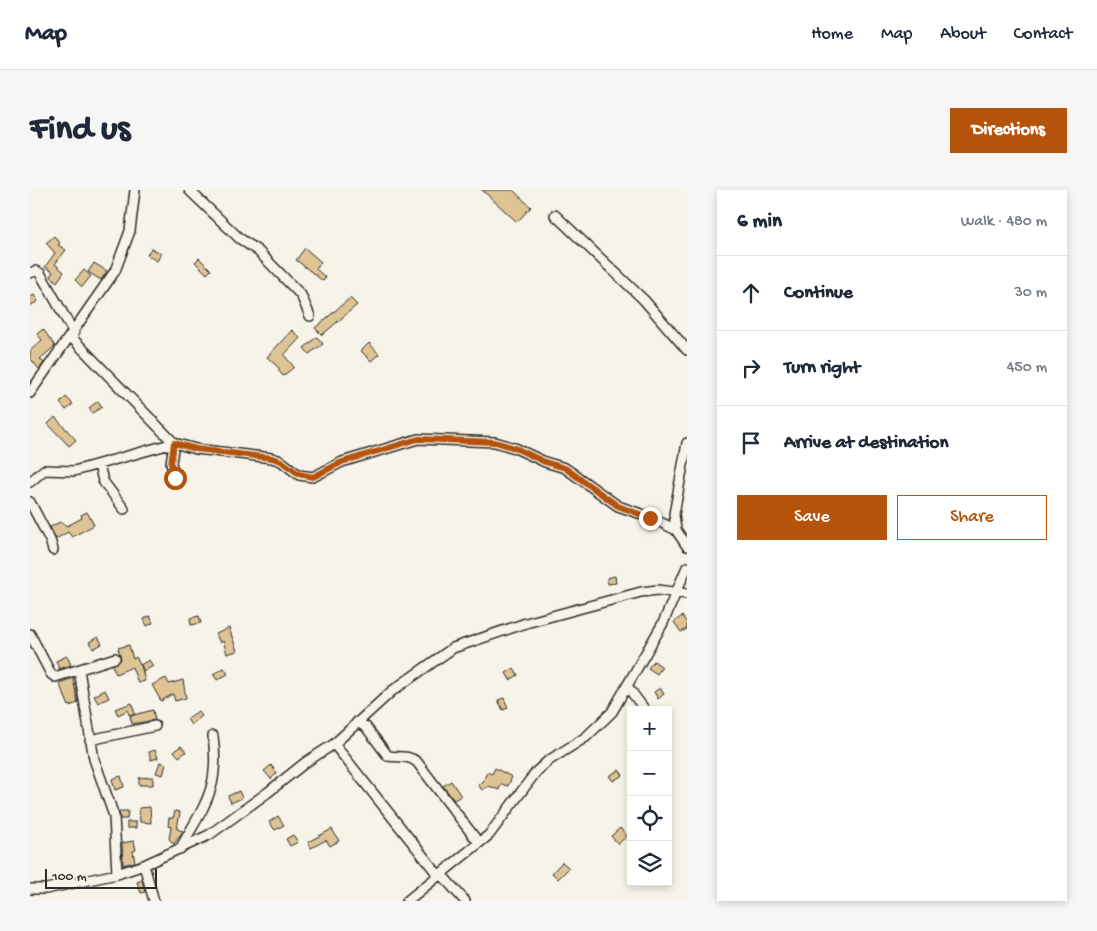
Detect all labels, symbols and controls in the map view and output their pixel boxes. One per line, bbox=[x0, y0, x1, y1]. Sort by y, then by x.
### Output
text: Map bbox=[25, 20, 67, 49]
text: Home bbox=[811, 24, 853, 45]
text: Map bbox=[881, 24, 912, 45]
text: About bbox=[940, 24, 986, 45]
text: Contact bbox=[1014, 24, 1072, 45]
button: Directions bbox=[950, 108, 1067, 153]
text: Find us bbox=[30, 110, 130, 151]
text: 6 min bbox=[737, 210, 782, 235]
text: Walk · 480 m bbox=[961, 213, 1047, 232]
icon: ahead bbox=[737, 279, 765, 307]
text: Continue bbox=[784, 282, 853, 305]
text: 30 m bbox=[1014, 284, 1047, 303]
icon: right bbox=[737, 354, 765, 382]
text: Turn right bbox=[784, 357, 860, 380]
text: 450 m bbox=[1007, 359, 1047, 378]
icon: arrive bbox=[737, 429, 765, 457]
text: Arrive at destination bbox=[784, 432, 948, 455]
route start bbox=[164, 467, 187, 490]
button: Save bbox=[737, 495, 887, 540]
button: Share bbox=[897, 495, 1047, 540]
route end bbox=[639, 507, 662, 530]
map controls bbox=[627, 706, 672, 886]
button: + bbox=[627, 706, 672, 751]
button: − bbox=[627, 751, 672, 796]
button: locate bbox=[627, 796, 672, 841]
button: layers bbox=[627, 841, 672, 886]
scale bar bbox=[45, 866, 158, 889]
text: 100 m bbox=[52, 869, 87, 886]

